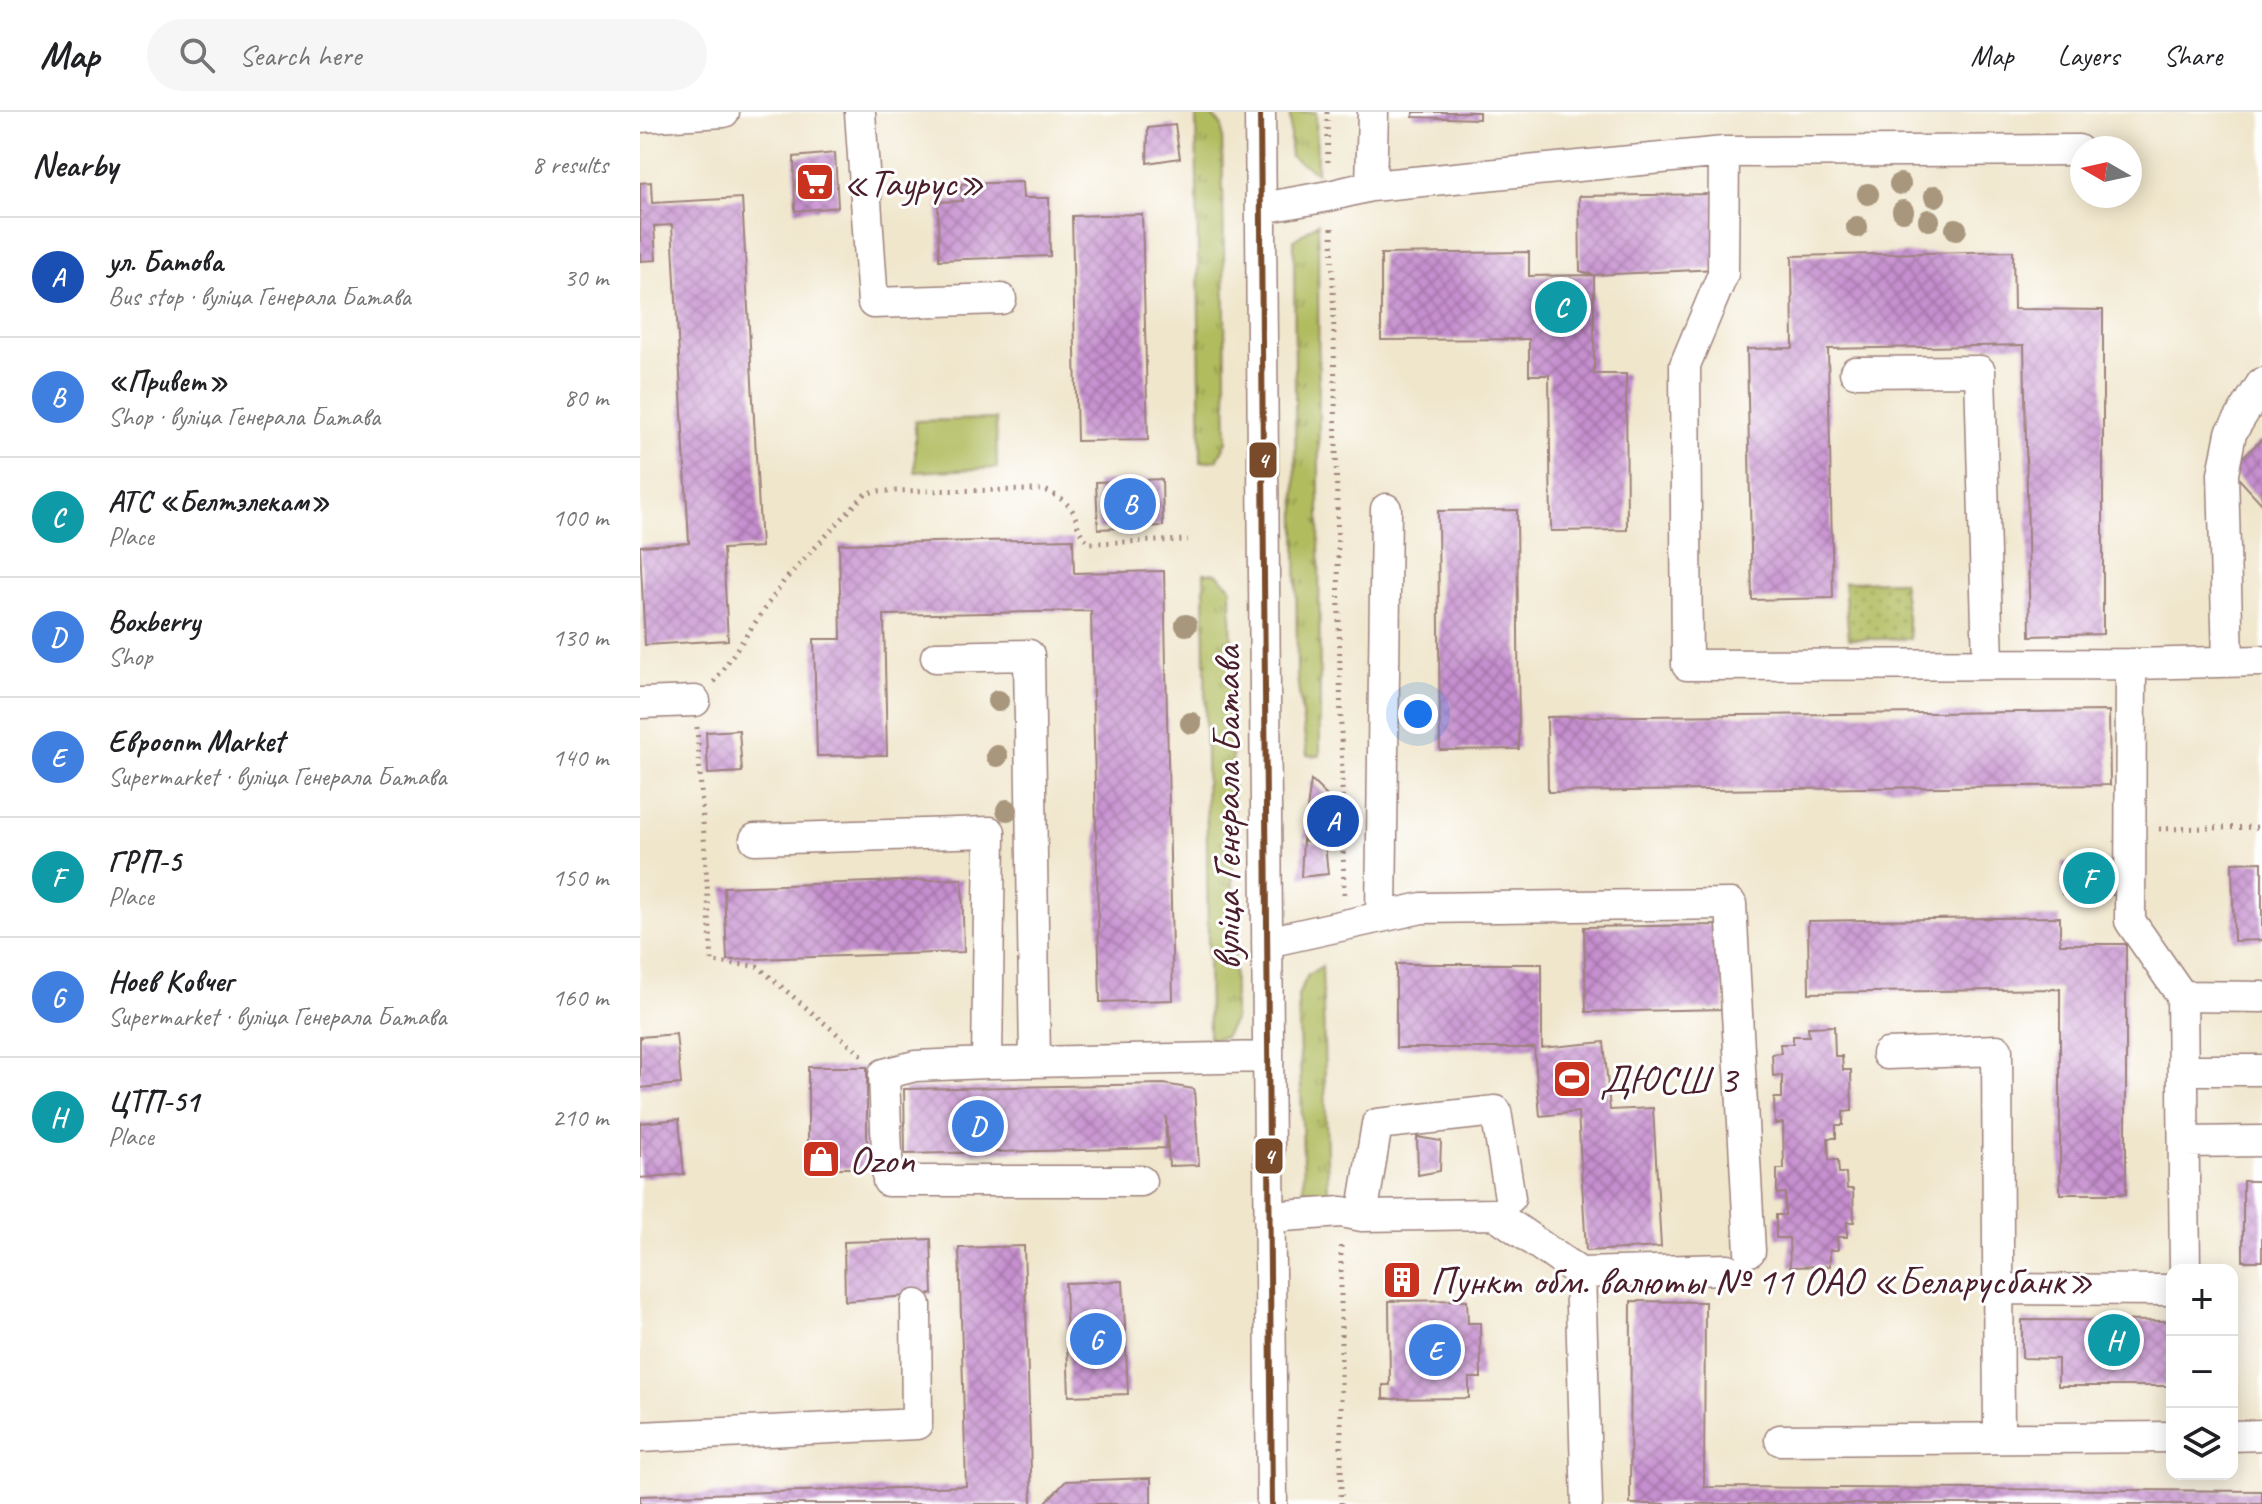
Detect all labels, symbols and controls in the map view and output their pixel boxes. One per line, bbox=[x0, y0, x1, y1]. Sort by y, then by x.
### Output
search box bbox=[147, 19, 707, 91]
text: Map bbox=[40, 32, 99, 79]
icon: search bbox=[175, 33, 219, 77]
text: Search here bbox=[239, 36, 361, 74]
text: Map bbox=[1971, 38, 2014, 73]
text: Layers bbox=[2058, 38, 2119, 73]
text: Share bbox=[2163, 38, 2222, 73]
north arrow bbox=[2070, 136, 2142, 208]
text: Nearby bbox=[32, 143, 118, 186]
text: 8 results bbox=[532, 148, 608, 181]
place label: «Таурус» bbox=[843, 158, 985, 208]
supermarket icon: «Таурус» bbox=[794, 161, 836, 203]
text: ул. Батова bbox=[108, 242, 223, 280]
text: A bbox=[51, 261, 65, 294]
text: 30 m bbox=[564, 261, 608, 294]
pin: C bbox=[1535, 277, 1587, 337]
text: Bus stop · вуліца Генерала Батава bbox=[108, 280, 411, 313]
text: «Привет» bbox=[108, 362, 228, 400]
text: B bbox=[51, 381, 65, 414]
text: 80 m bbox=[564, 381, 608, 414]
text: Shop · вуліца Генерала Батава bbox=[108, 400, 380, 433]
line badge: 4 bbox=[1248, 441, 1278, 479]
text: 4 bbox=[1258, 447, 1271, 475]
pin: B bbox=[1104, 474, 1156, 534]
text: АТС «Белтэлекам» bbox=[108, 482, 330, 520]
text: C bbox=[52, 501, 64, 534]
text: 100 m bbox=[552, 501, 608, 534]
text: Place bbox=[108, 520, 154, 553]
text: Boxberry bbox=[108, 602, 200, 640]
text: D bbox=[50, 621, 66, 654]
text: 130 m bbox=[552, 621, 608, 654]
text: Shop bbox=[108, 640, 152, 673]
street label: вуліца Генерала Батава bbox=[1202, 643, 1252, 970]
your location bbox=[1398, 694, 1438, 734]
text: Евроопт Market bbox=[108, 722, 284, 760]
text: E bbox=[51, 741, 65, 774]
text: 140 m bbox=[552, 741, 608, 774]
text: Supermarket · вуліца Генерала Батава bbox=[108, 760, 446, 793]
pin: A bbox=[1307, 791, 1359, 851]
text: ГРП-5 bbox=[108, 842, 181, 880]
pin: F bbox=[2063, 848, 2115, 908]
text: F bbox=[52, 861, 64, 894]
text: 150 m bbox=[552, 861, 608, 894]
text: Place bbox=[108, 880, 154, 913]
text: Ноев Ковчег bbox=[108, 962, 233, 1000]
text: G bbox=[52, 981, 64, 1014]
text: 160 m bbox=[552, 981, 608, 1014]
text: Supermarket · вуліца Генерала Батава bbox=[108, 1000, 446, 1033]
place label: ДЮСШ 3 bbox=[1600, 1055, 1740, 1105]
sports icon: ДЮСШ 3 bbox=[1551, 1058, 1593, 1100]
text: ЦТП-51 bbox=[108, 1082, 199, 1120]
pin: D bbox=[952, 1096, 1004, 1156]
text: H bbox=[51, 1101, 65, 1134]
text: 210 m bbox=[552, 1101, 608, 1134]
text: Place bbox=[108, 1120, 154, 1153]
place label: Ozon bbox=[849, 1135, 916, 1185]
line badge: 4 bbox=[1254, 1137, 1284, 1175]
shop icon: Ozon bbox=[800, 1138, 842, 1180]
text: 4 bbox=[1264, 1143, 1277, 1171]
place label: Пункт обм. валюты № 11 ОАО «Беларусбанк» bbox=[1430, 1256, 2093, 1306]
building icon: Пункт обм. валюты № 11 ОАО «Беларусбанк» bbox=[1381, 1259, 1423, 1301]
map controls bbox=[2166, 1264, 2238, 1480]
button: + bbox=[2166, 1264, 2238, 1336]
pin: G bbox=[1070, 1309, 1122, 1369]
pin: H bbox=[2088, 1310, 2140, 1370]
pin: E bbox=[1409, 1320, 1461, 1380]
button: − bbox=[2166, 1336, 2238, 1408]
button: layers bbox=[2166, 1408, 2238, 1480]

